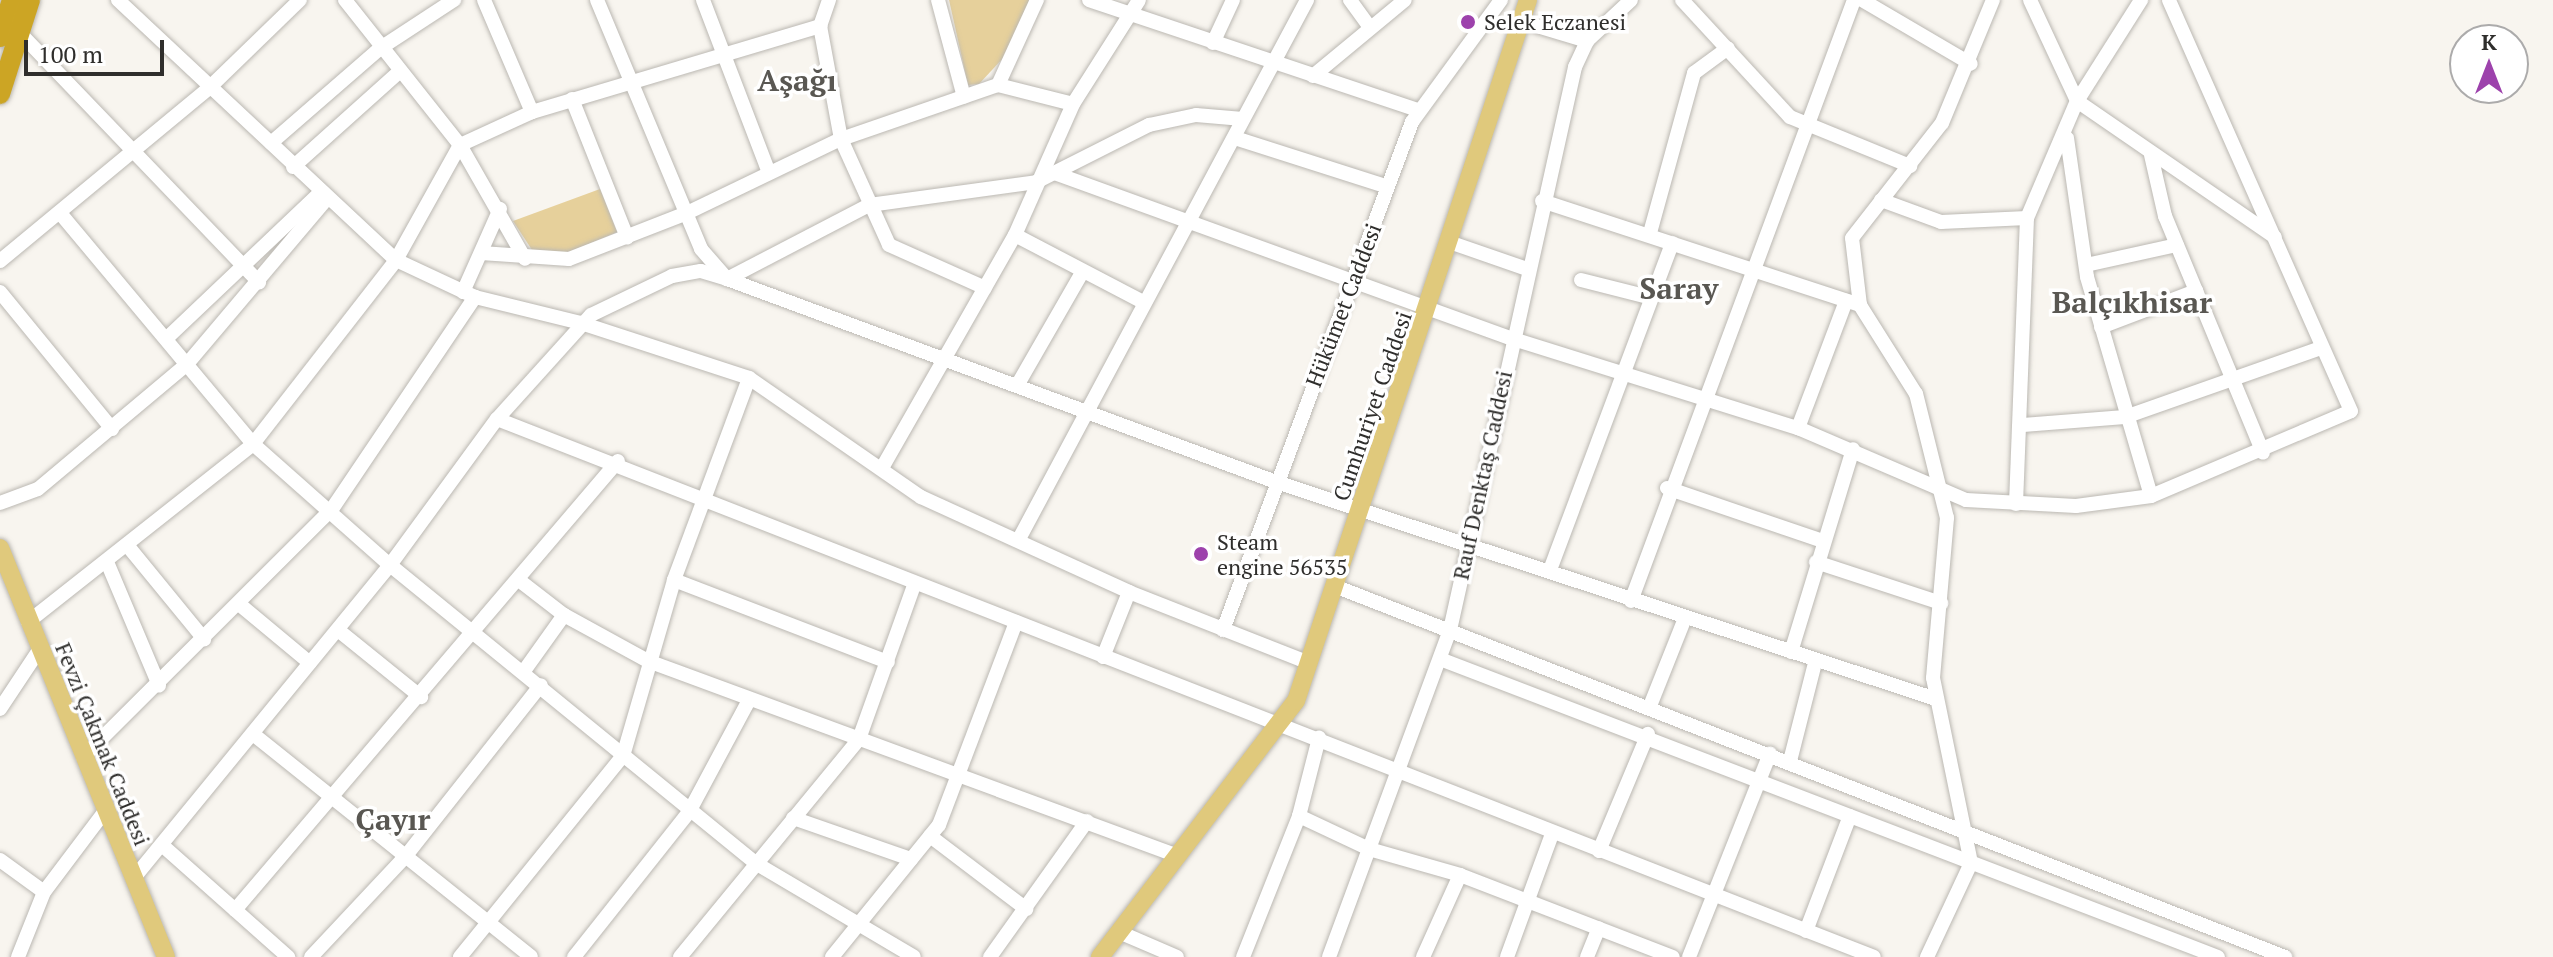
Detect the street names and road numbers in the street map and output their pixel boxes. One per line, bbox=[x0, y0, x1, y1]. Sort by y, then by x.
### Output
street label: Hükümet Caddesi bbox=[1300, 219, 1386, 391]
street label: Cumhuriyet Caddesi bbox=[1327, 308, 1417, 504]
street label: Rauf Denktaş Caddesi bbox=[1447, 368, 1517, 582]
street label: Fevzi Çakmak Caddesi bbox=[50, 639, 156, 849]

